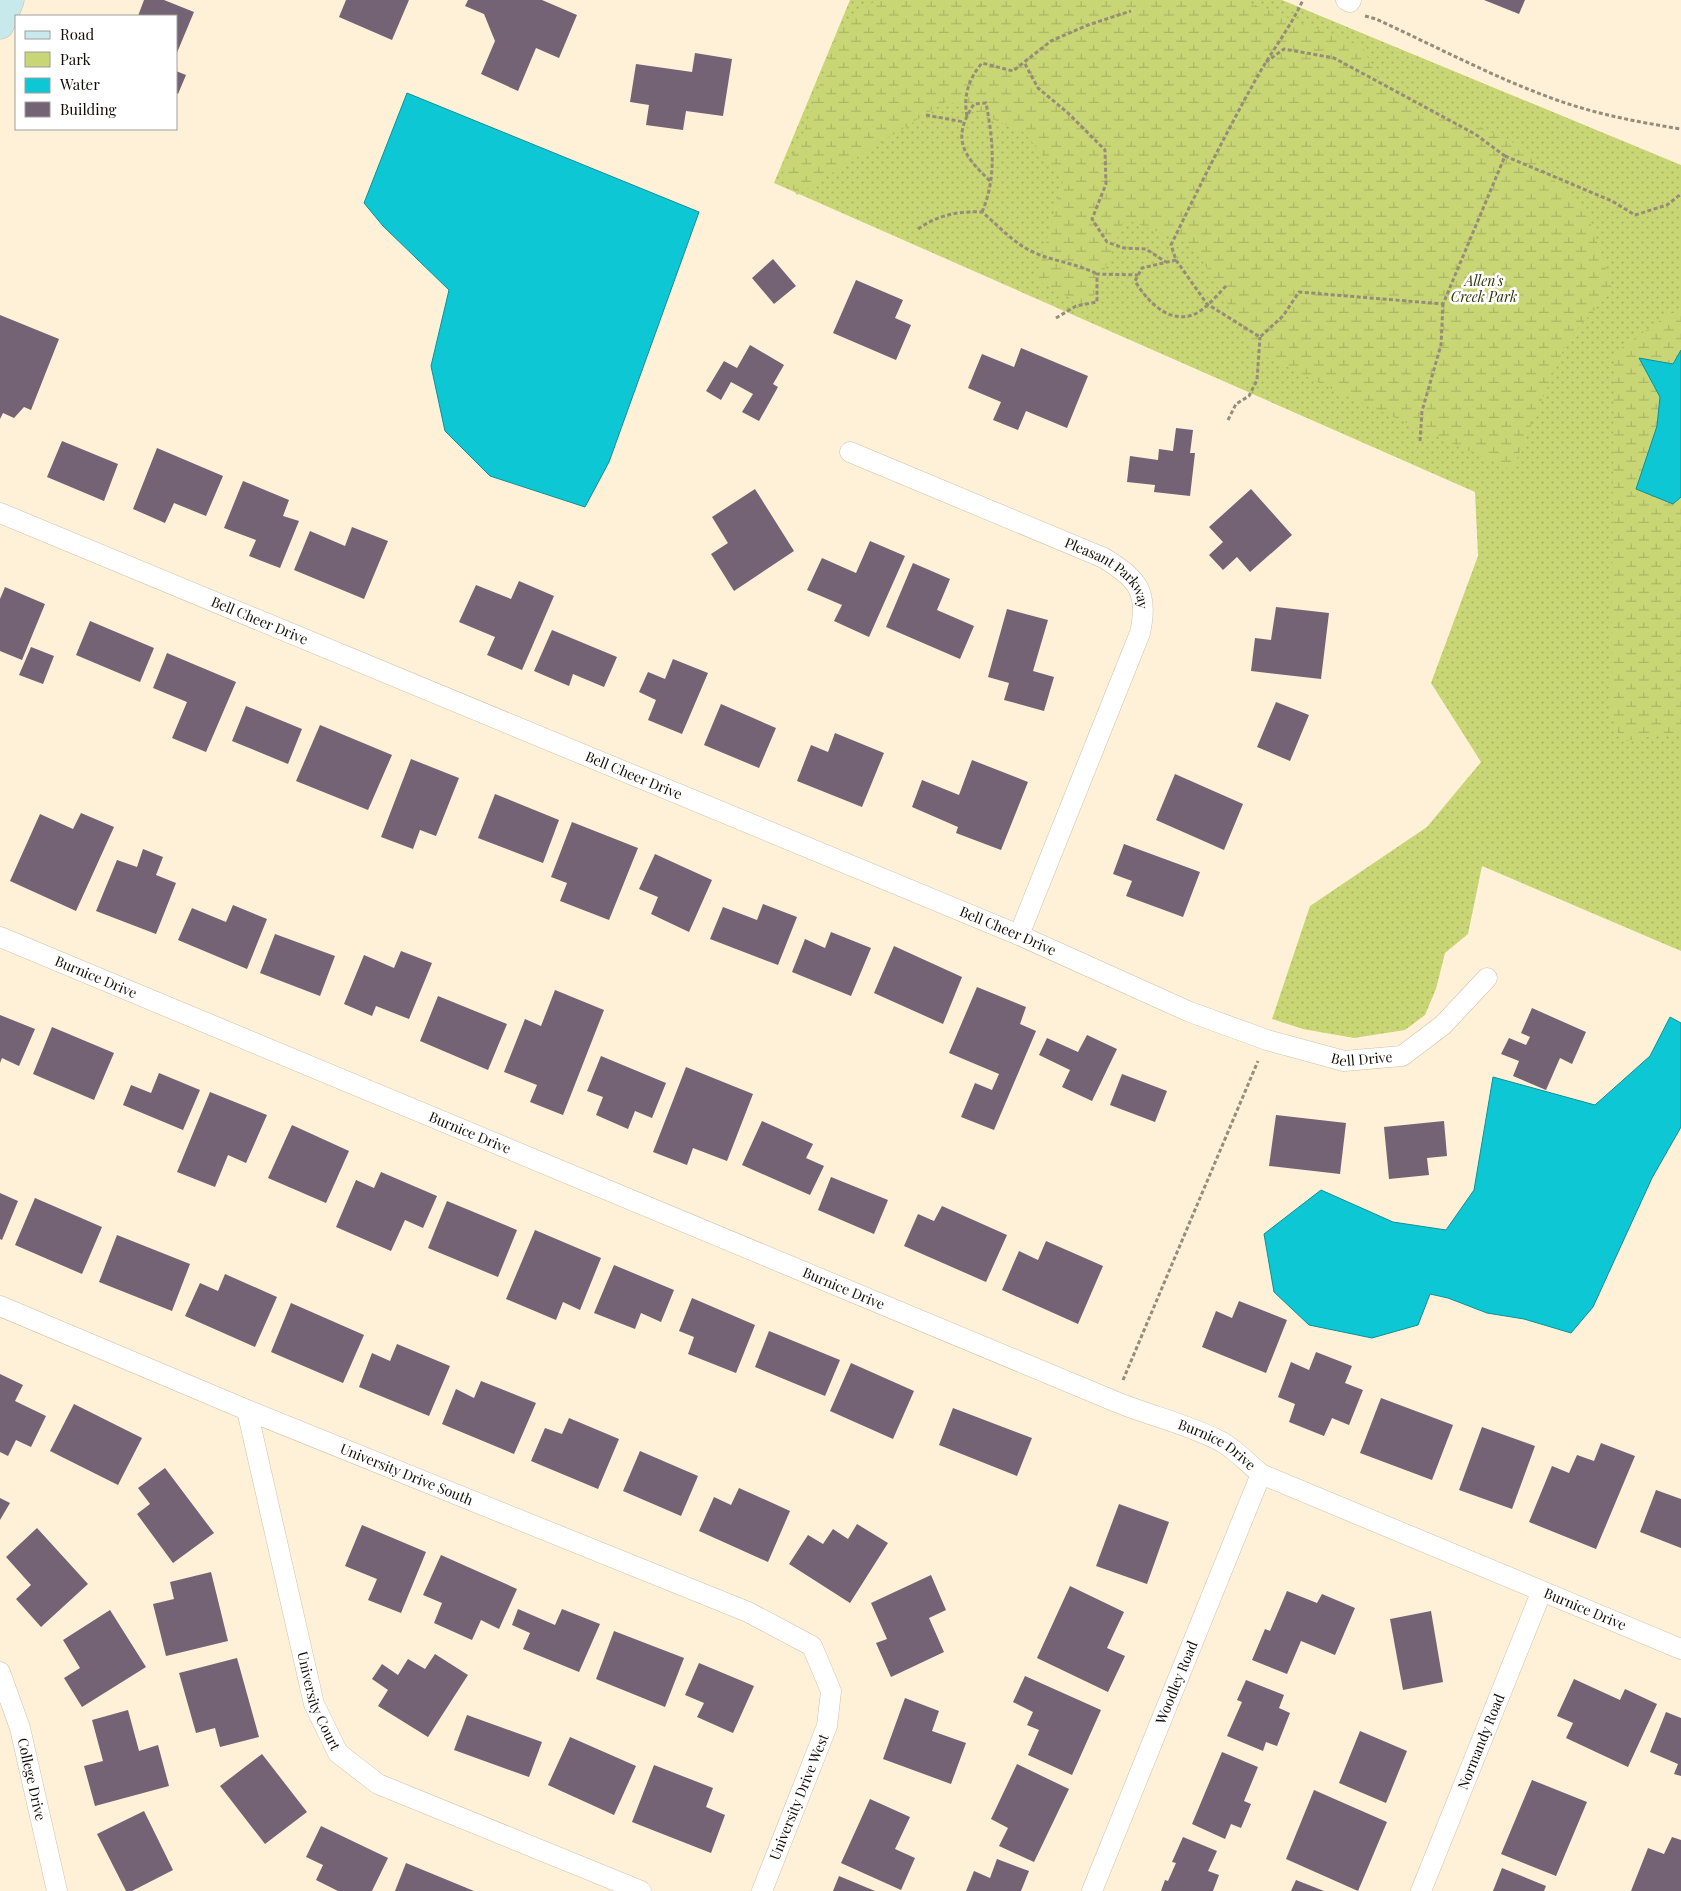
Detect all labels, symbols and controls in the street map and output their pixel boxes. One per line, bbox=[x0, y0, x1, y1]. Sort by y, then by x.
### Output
legend bbox=[15, 15, 178, 130]
text: Road bbox=[60, 24, 94, 44]
text: Park bbox=[60, 49, 92, 69]
text: Water bbox=[59, 74, 100, 94]
text: Building bbox=[60, 99, 117, 119]
park label: Allen's Creek Park bbox=[1451, 271, 1517, 306]
street label: Pleasant Parkway bbox=[1062, 533, 1153, 609]
street label: Bell Cheer Drive bbox=[209, 592, 311, 649]
street label: Bell Cheer Drive bbox=[583, 747, 685, 804]
street label: Bell Cheer Drive bbox=[957, 901, 1059, 959]
street label: Burnice Drive bbox=[52, 951, 140, 1002]
street label: Bell Drive bbox=[1329, 1047, 1393, 1070]
street label: Burnice Drive bbox=[426, 1107, 514, 1158]
street label: Burnice Drive bbox=[800, 1262, 888, 1314]
street label: Burnice Drive bbox=[1176, 1414, 1260, 1474]
street label: University Drive South bbox=[337, 1439, 477, 1509]
street label: Burnice Drive bbox=[1541, 1583, 1629, 1634]
street label: Woodley Road bbox=[1150, 1638, 1201, 1728]
street label: University Court bbox=[293, 1650, 346, 1754]
street label: Normandy Road bbox=[1453, 1691, 1508, 1792]
street label: University Drive West bbox=[765, 1730, 833, 1863]
street label: College Drive bbox=[14, 1736, 51, 1822]

